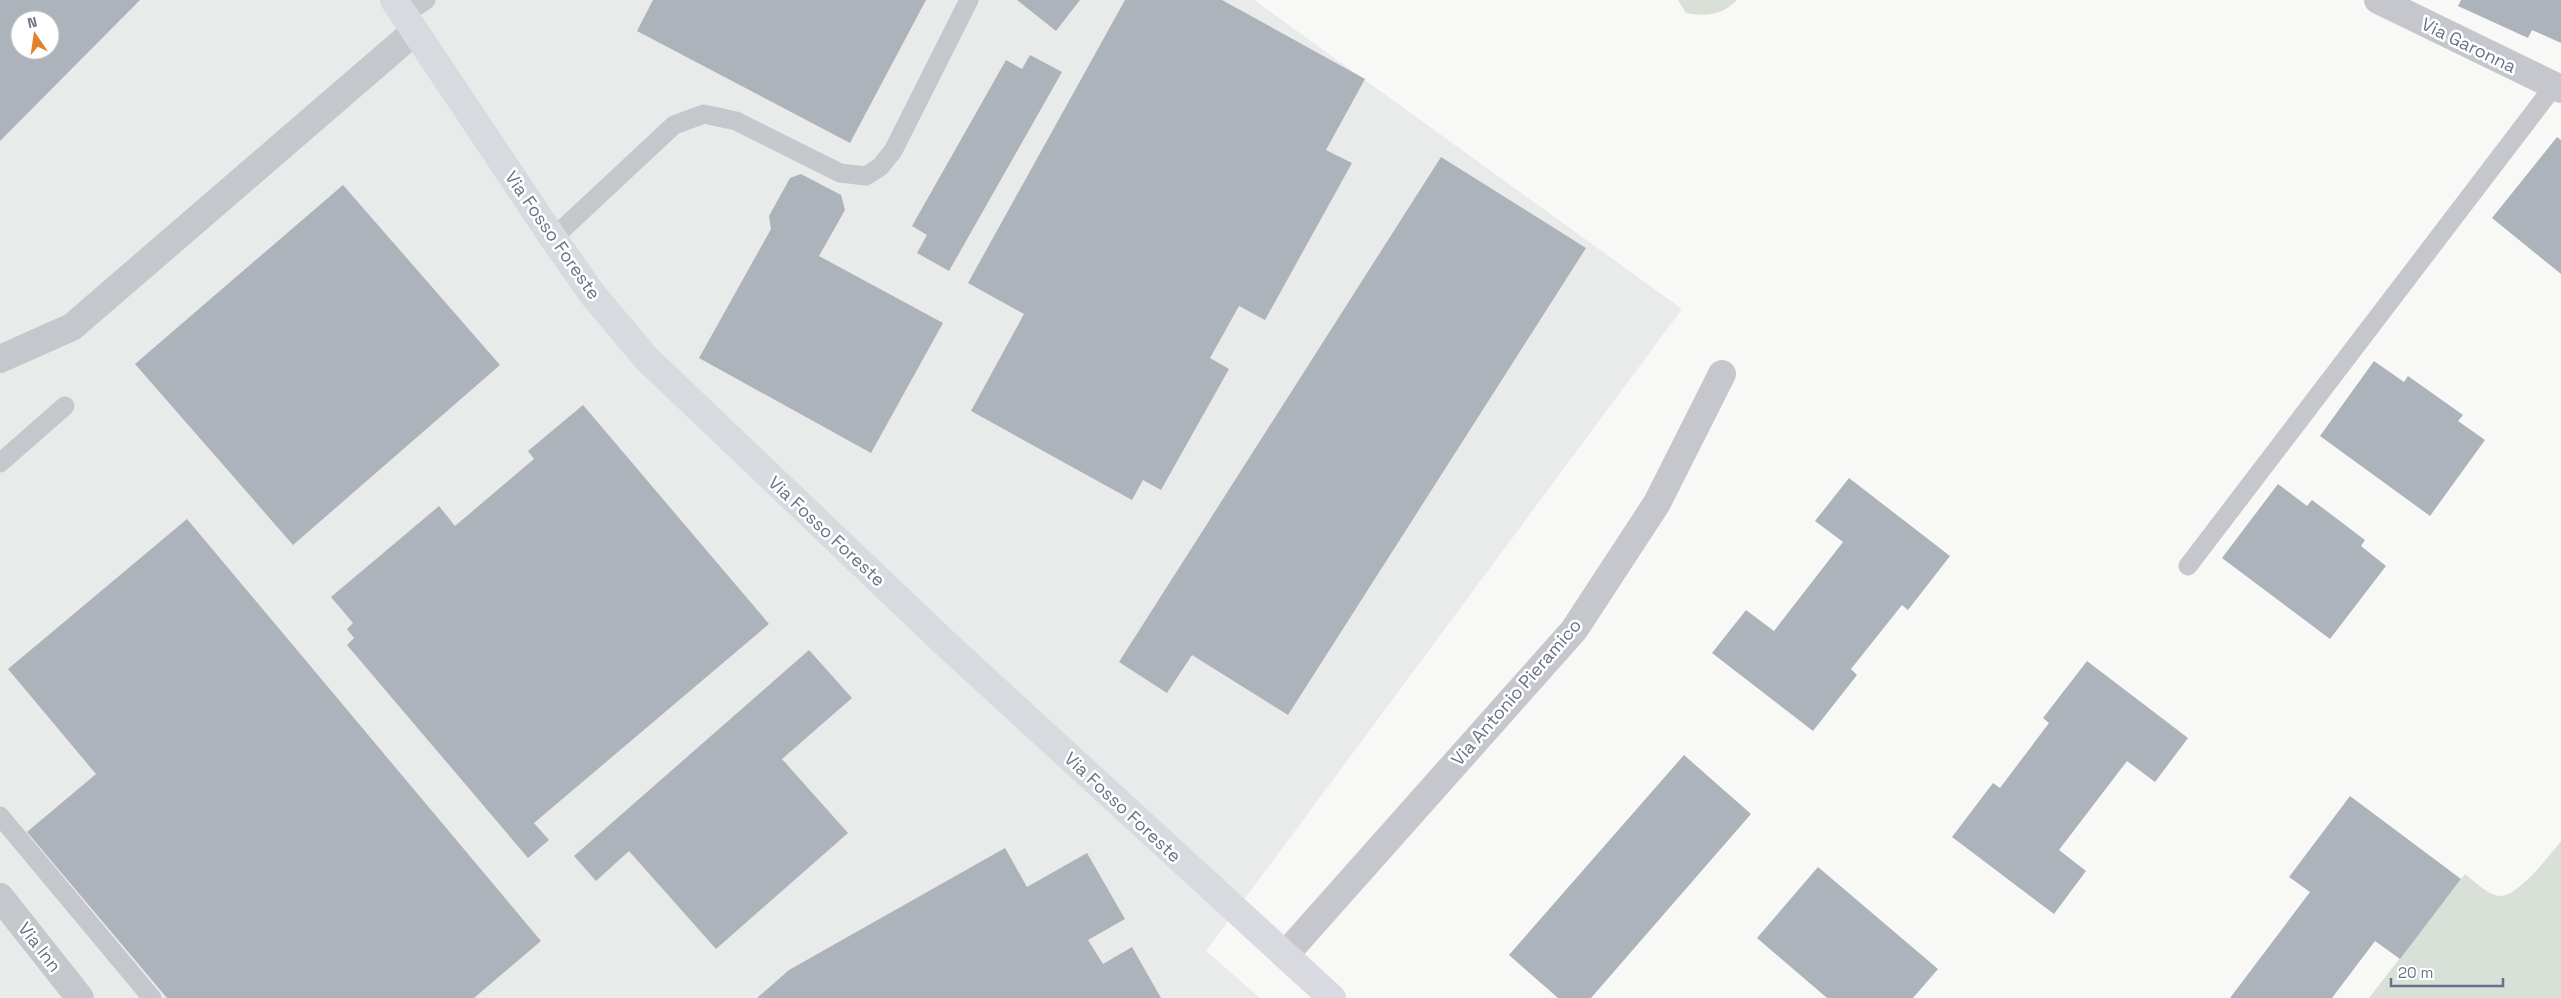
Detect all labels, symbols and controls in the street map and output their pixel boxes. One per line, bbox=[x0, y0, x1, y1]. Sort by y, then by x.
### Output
north arrow bbox=[10, 10, 60, 60]
street label: Via Garonna bbox=[2418, 12, 2520, 78]
text: N bbox=[25, 13, 39, 32]
street label: Via Fosso Foreste bbox=[500, 166, 606, 304]
street label: Via Fosso Foreste bbox=[764, 471, 890, 591]
street label: Via Antonio Pieramico bbox=[1446, 614, 1586, 770]
street label: Via Fosso Foreste bbox=[1060, 747, 1186, 867]
street label: Via Inn bbox=[13, 917, 67, 977]
scale bar bbox=[2391, 956, 2504, 988]
text: 20 m bbox=[2398, 963, 2433, 982]

